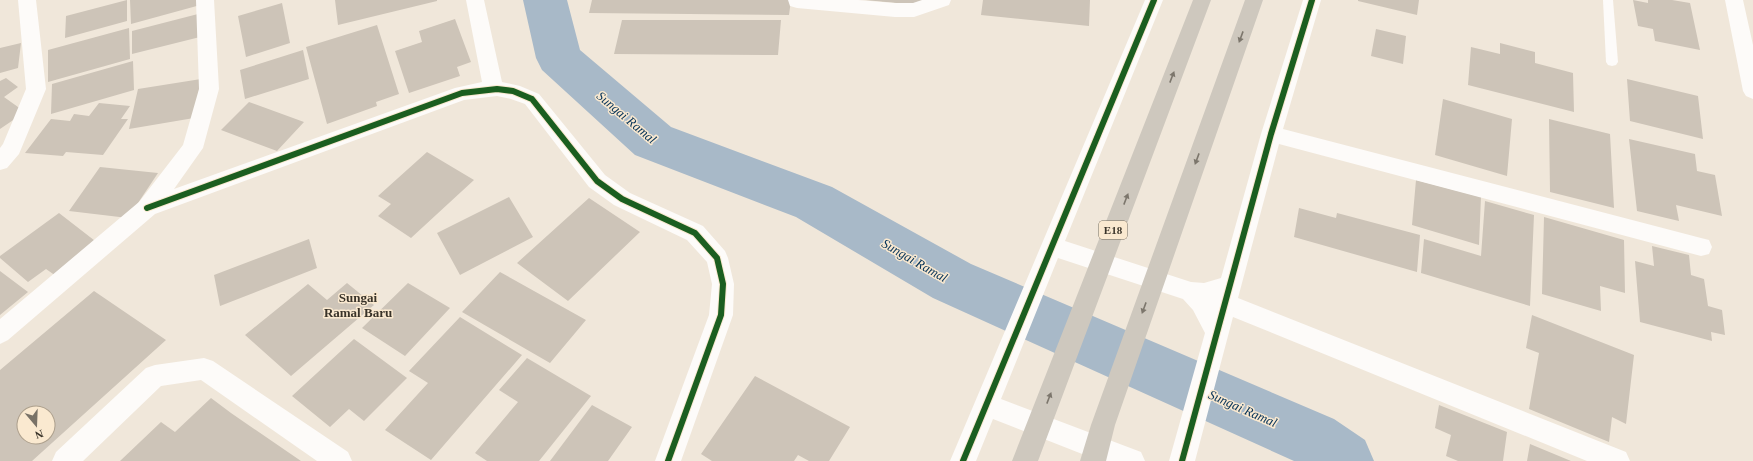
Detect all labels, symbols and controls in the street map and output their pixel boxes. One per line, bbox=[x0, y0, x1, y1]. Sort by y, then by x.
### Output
one-way arrow bbox=[1238, 31, 1244, 43]
one-way arrow bbox=[1170, 71, 1176, 83]
water label: Sungai Ramal bbox=[594, 88, 660, 147]
one-way arrow bbox=[1194, 154, 1200, 166]
one-way arrow bbox=[1123, 192, 1129, 204]
road number: E18 bbox=[1099, 221, 1127, 239]
water label: Sungai Ramal bbox=[879, 236, 951, 285]
district label: Sungai Ramal Baru bbox=[324, 290, 392, 320]
one-way arrow bbox=[1141, 302, 1147, 314]
water label: Sungai Ramal bbox=[1206, 387, 1280, 430]
one-way arrow bbox=[1047, 392, 1053, 404]
north arrow bbox=[16, 405, 56, 445]
text: N bbox=[33, 427, 45, 441]

